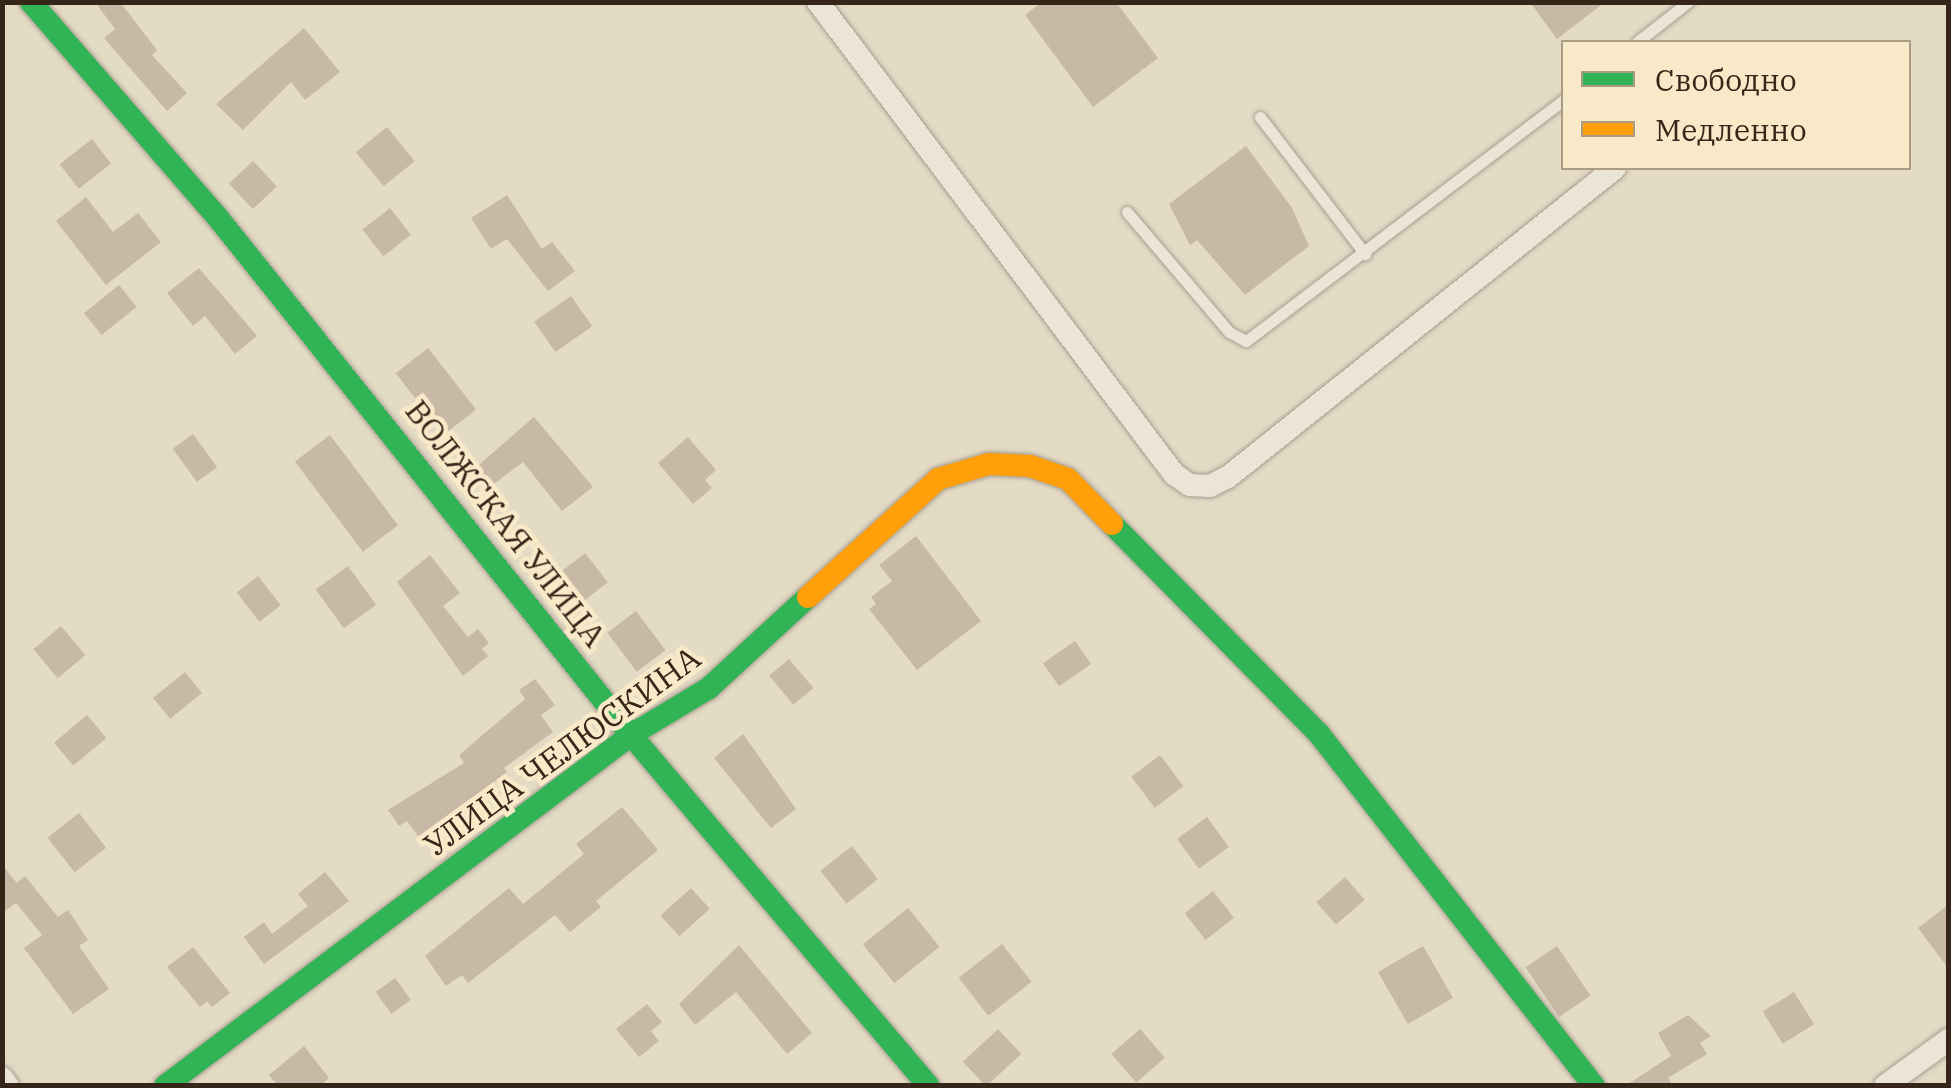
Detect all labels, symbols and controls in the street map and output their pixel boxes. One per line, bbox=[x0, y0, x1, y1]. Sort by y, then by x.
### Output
legend bbox=[1561, 40, 1911, 170]
text: Свободно bbox=[1655, 60, 1797, 99]
text: Медленно bbox=[1655, 110, 1807, 149]
street label: ВОЛЖСКАЯ УЛИЦА bbox=[398, 392, 614, 654]
street label: УЛИЦА ЧЕЛЮСКИНА bbox=[416, 638, 708, 864]

